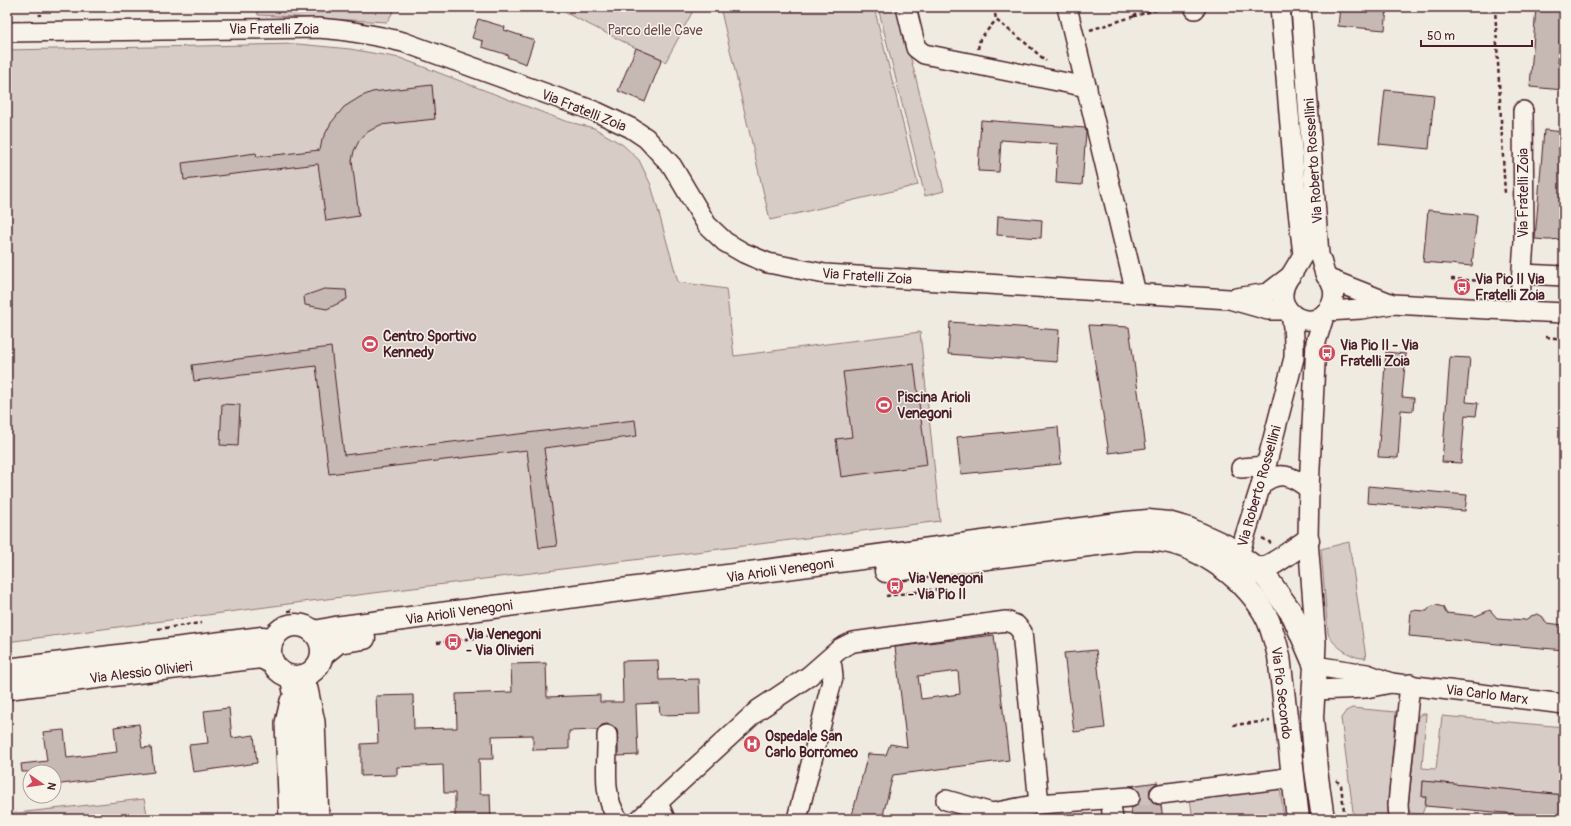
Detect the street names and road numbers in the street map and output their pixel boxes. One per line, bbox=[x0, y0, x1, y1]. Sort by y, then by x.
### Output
street label: Via Fratelli Zoia bbox=[229, 21, 319, 38]
street label: Via Fratelli Zoia bbox=[539, 86, 629, 135]
street label: Via Roberto Rossellini bbox=[1301, 97, 1326, 224]
street label: Via Fratelli Zoia bbox=[1515, 148, 1532, 238]
street label: Via Fratelli Zoia bbox=[821, 265, 913, 288]
street label: Via Roberto Rossellini bbox=[1234, 423, 1285, 549]
street label: Via Arioli Venegoni bbox=[725, 554, 835, 586]
street label: Via Arioli Venegoni bbox=[404, 596, 514, 628]
street label: Via Pio Secondo bbox=[1267, 646, 1296, 741]
street label: Via Alessio Olivieri bbox=[89, 658, 194, 687]
street label: Via Carlo Marx bbox=[1445, 681, 1529, 708]

